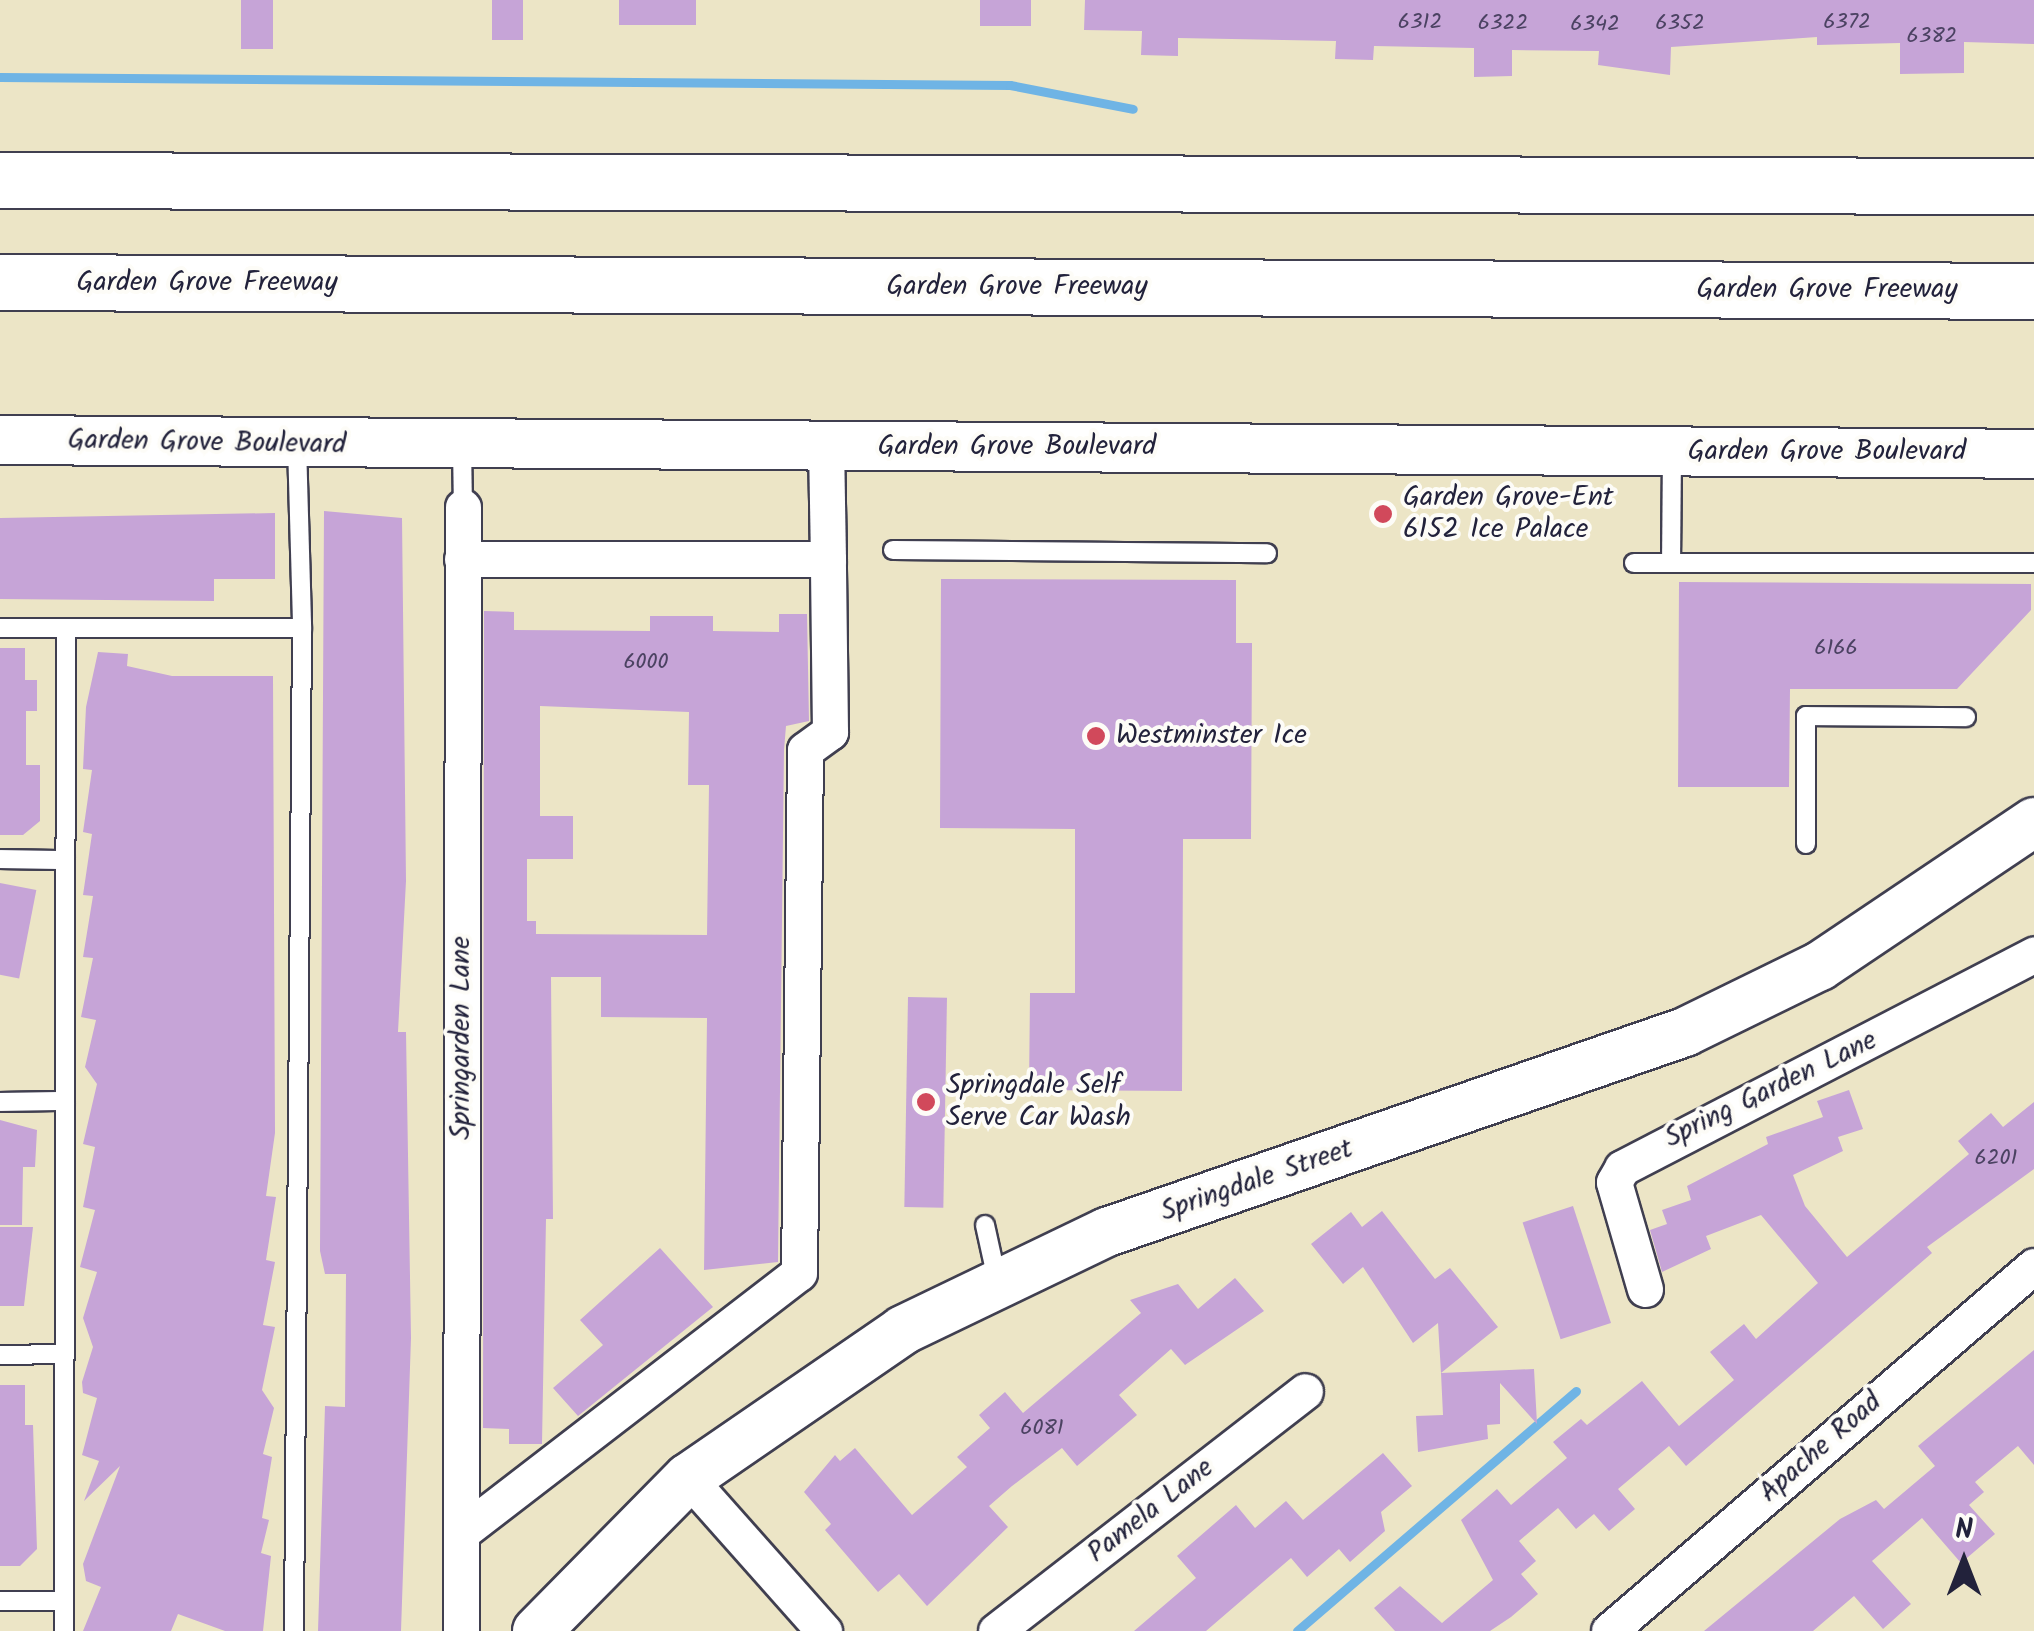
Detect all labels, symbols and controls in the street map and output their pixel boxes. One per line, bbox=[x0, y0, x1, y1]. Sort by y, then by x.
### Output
house number: 6312 bbox=[1398, 10, 1442, 36]
house number: 6372 bbox=[1823, 10, 1871, 36]
house number: 6322 bbox=[1478, 11, 1528, 37]
house number: 6352 bbox=[1655, 11, 1705, 37]
house number: 6342 bbox=[1570, 12, 1620, 38]
house number: 6382 bbox=[1907, 24, 1957, 50]
street label: Garden Grove Freeway bbox=[76, 266, 338, 300]
street label: Garden Grove Freeway bbox=[886, 270, 1148, 304]
street label: Garden Grove Freeway bbox=[1696, 273, 1958, 307]
street label: Garden Grove Boulevard bbox=[67, 424, 347, 462]
street label: Garden Grove Boulevard bbox=[878, 430, 1156, 464]
street label: Garden Grove Boulevard bbox=[1688, 435, 1966, 469]
place label: Garden Grove-Ent 6152 Ice Palace bbox=[1403, 481, 1614, 547]
marker: Garden Grove-Ent 6152 Ice Palace bbox=[1372, 503, 1394, 525]
house number: 6166 bbox=[1814, 636, 1858, 662]
house number: 6000 bbox=[623, 650, 669, 676]
place label: Westminster Ice bbox=[1116, 719, 1307, 753]
marker: Westminster Ice bbox=[1085, 725, 1107, 747]
street label: Springarden Lane bbox=[445, 936, 479, 1140]
street label: Spring Garden Lane bbox=[1659, 1024, 1883, 1156]
place label: Springdale Self Serve Car Wash bbox=[946, 1069, 1131, 1135]
marker: Springdale Self Serve Car Wash bbox=[915, 1091, 937, 1113]
street label: Springdale Street bbox=[1156, 1132, 1358, 1230]
house number: 6201 bbox=[1975, 1146, 2017, 1172]
street label: Apache Road bbox=[1753, 1386, 1889, 1510]
house number: 6081 bbox=[1020, 1416, 1064, 1442]
street label: Pamela Lane bbox=[1081, 1451, 1221, 1571]
text: N bbox=[1955, 1508, 1973, 1553]
north arrow bbox=[1914, 1511, 2014, 1611]

